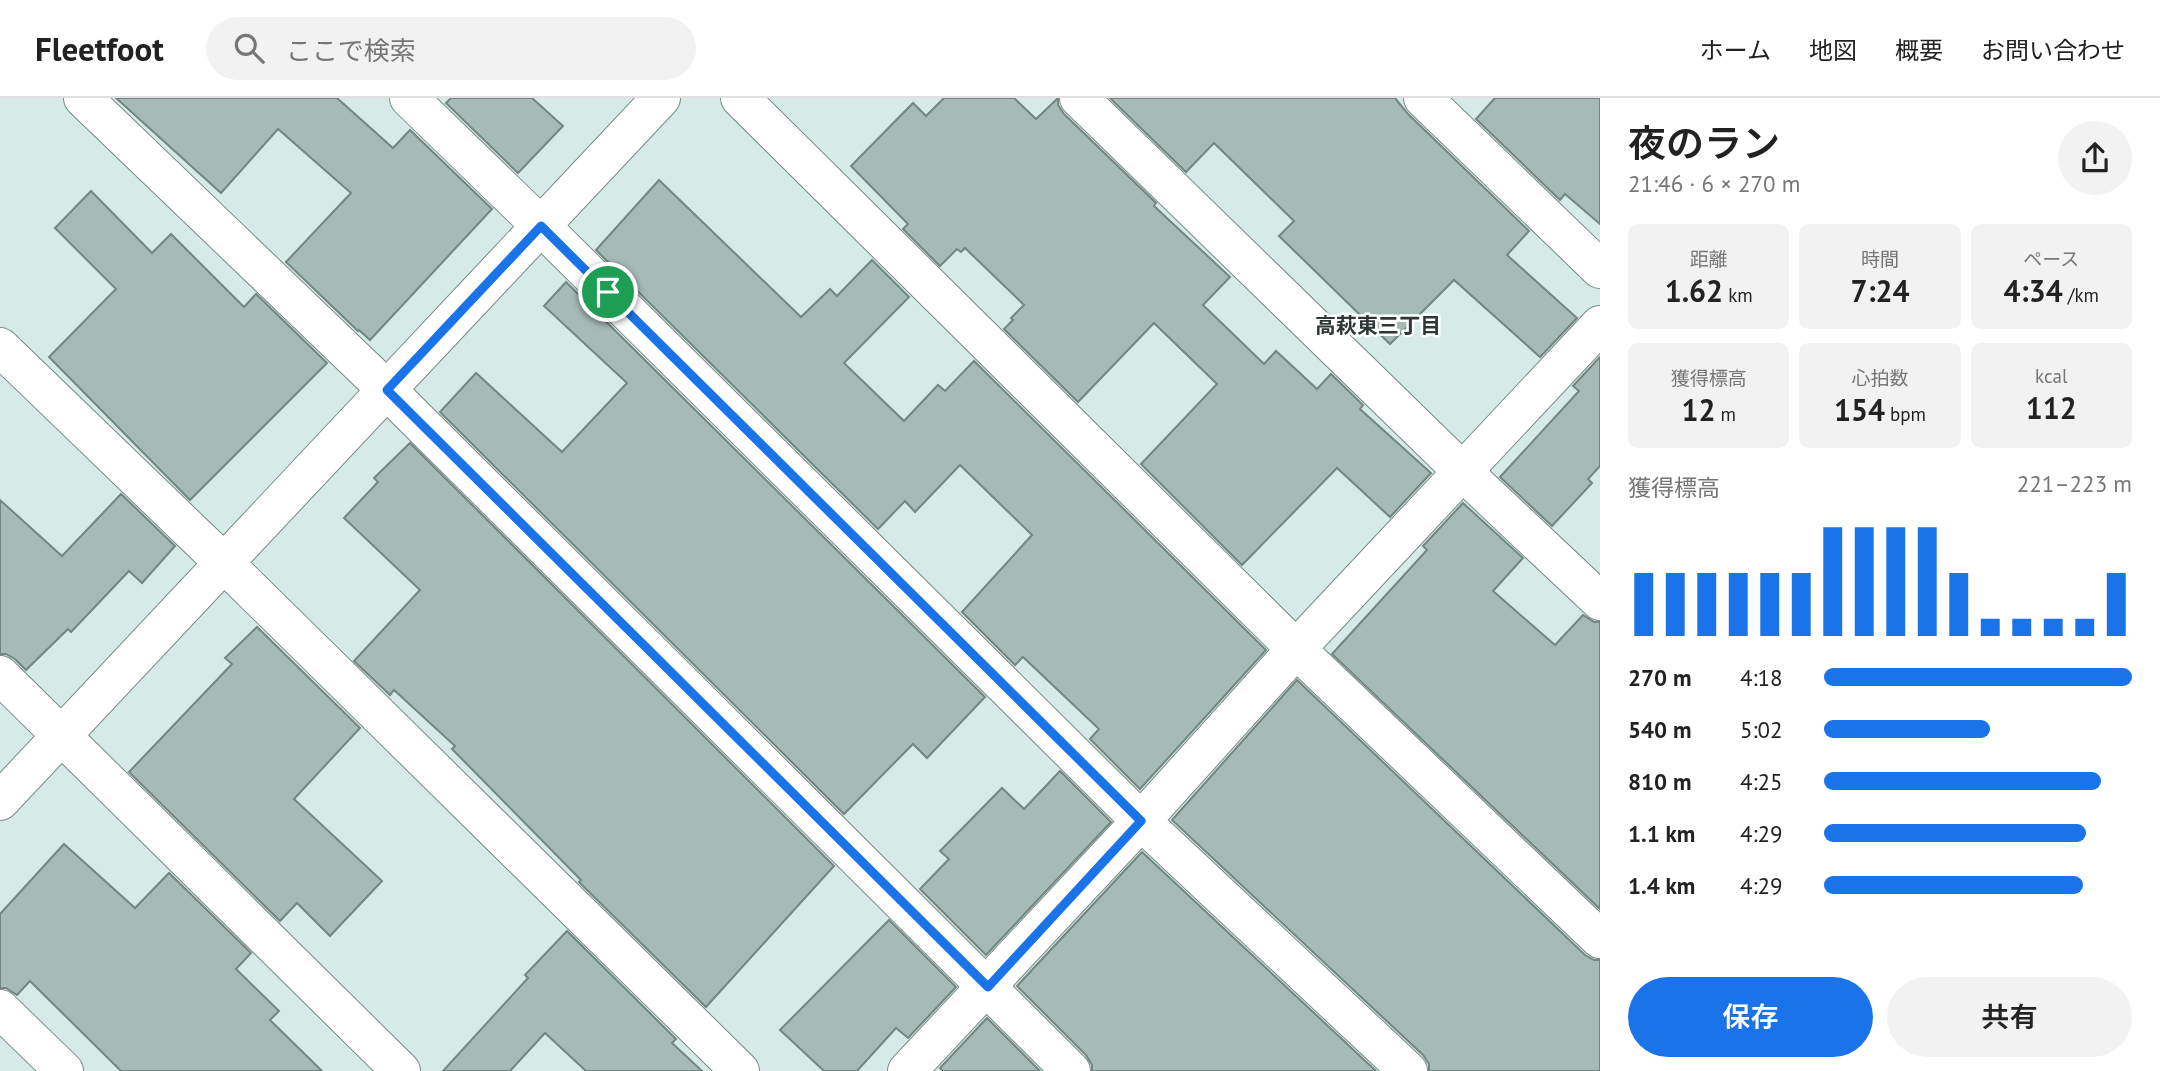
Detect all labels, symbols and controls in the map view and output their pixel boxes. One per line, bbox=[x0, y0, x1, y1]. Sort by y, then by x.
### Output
search box bbox=[206, 17, 696, 80]
text: Fleetfoot bbox=[35, 27, 164, 70]
icon: search bbox=[230, 29, 268, 67]
text: ここで検索 bbox=[286, 34, 416, 67]
text: ホーム bbox=[1700, 35, 1771, 66]
text: 地図 bbox=[1809, 35, 1857, 66]
text: 概要 bbox=[1895, 35, 1943, 66]
text: お問い合わせ bbox=[1981, 35, 2125, 66]
text: 夜のラン bbox=[1628, 118, 1780, 167]
button: share bbox=[2058, 121, 2132, 195]
text: 21:46 · 6 × 270 m bbox=[1628, 169, 1800, 198]
text: 距離 bbox=[1690, 247, 1728, 271]
text: 時間 bbox=[1861, 247, 1899, 271]
text: ペース bbox=[2023, 247, 2079, 271]
pin bbox=[578, 262, 638, 322]
text: 1.62 bbox=[1665, 271, 1723, 310]
text: 7:24 bbox=[1850, 271, 1910, 310]
text: 4:34 bbox=[2004, 271, 2063, 310]
icon: arrive bbox=[589, 273, 627, 311]
text: km bbox=[1723, 283, 1753, 307]
text: /km bbox=[2063, 283, 2099, 307]
district label: 高萩東三丁目 bbox=[1315, 312, 1441, 339]
text: kcal bbox=[2035, 364, 2068, 388]
text: 獲得標高 bbox=[1671, 366, 1747, 390]
text: 心拍数 bbox=[1851, 366, 1909, 390]
text: 112 bbox=[2026, 388, 2077, 427]
text: 12 bbox=[1681, 390, 1715, 429]
text: 154 bbox=[1834, 390, 1885, 429]
text: m bbox=[1715, 402, 1736, 426]
text: bpm bbox=[1885, 402, 1926, 426]
text: 221–223 m bbox=[2017, 469, 2132, 498]
text: 獲得標高 bbox=[1628, 473, 1720, 502]
text: 270 m bbox=[1628, 663, 1691, 692]
text: 4:18 bbox=[1740, 663, 1783, 692]
text: 540 m bbox=[1628, 715, 1691, 744]
text: 5:02 bbox=[1740, 715, 1783, 744]
text: 810 m bbox=[1628, 767, 1691, 796]
text: 4:25 bbox=[1740, 767, 1783, 796]
text: 1.1 km bbox=[1628, 819, 1695, 848]
text: 4:29 bbox=[1740, 819, 1783, 848]
text: 1.4 km bbox=[1628, 871, 1695, 900]
text: 4:29 bbox=[1740, 871, 1783, 900]
button: 保存 bbox=[1628, 977, 1873, 1057]
button: 共有 bbox=[1887, 977, 2132, 1057]

